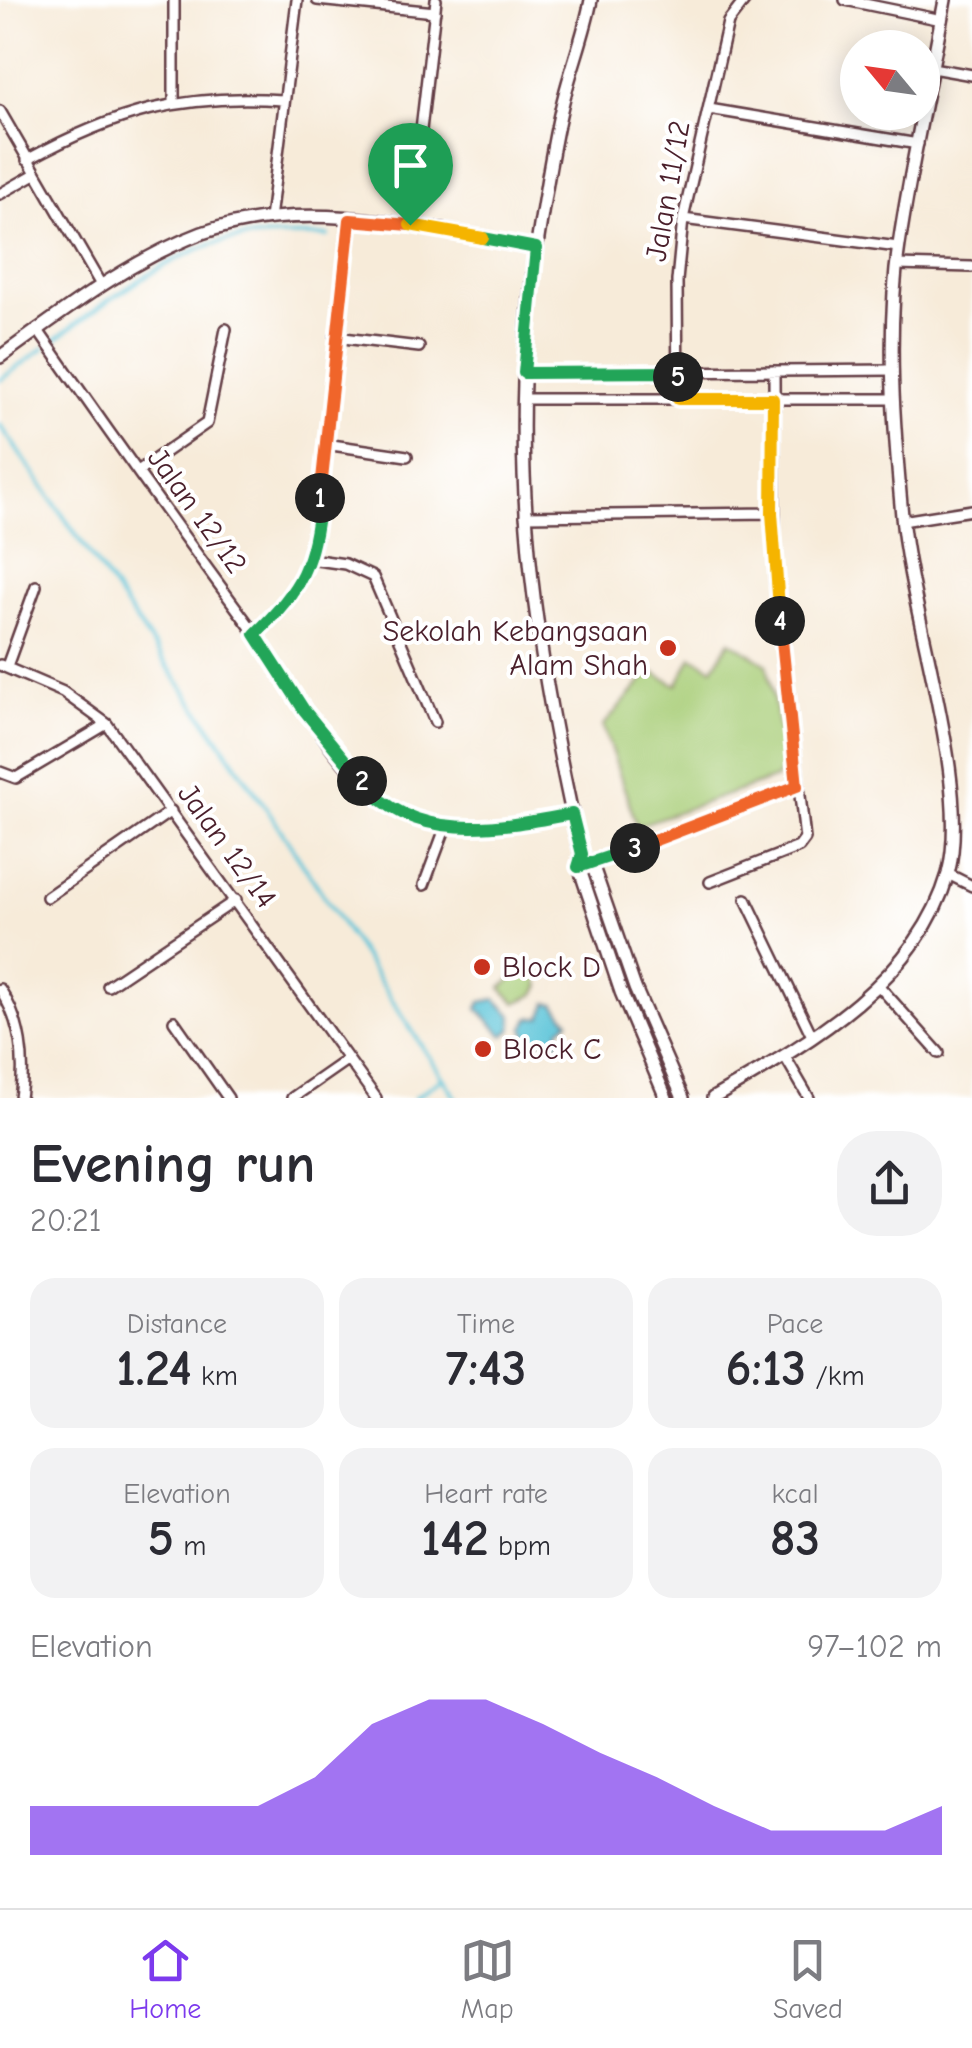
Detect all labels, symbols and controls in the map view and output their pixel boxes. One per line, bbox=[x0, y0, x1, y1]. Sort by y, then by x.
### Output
north arrow bbox=[840, 30, 940, 130]
map controls bbox=[840, 30, 940, 130]
street label: Jalan 11/12 bbox=[638, 118, 698, 264]
pin bbox=[368, 123, 453, 226]
icon: arrive bbox=[383, 138, 438, 193]
pin: 5 bbox=[653, 352, 703, 402]
text: 5 bbox=[671, 361, 685, 393]
street label: Jalan 12/12 bbox=[140, 442, 254, 580]
pin: 1 bbox=[295, 473, 345, 523]
text: 1 bbox=[314, 482, 326, 514]
pin: 4 bbox=[755, 596, 805, 646]
text: 4 bbox=[773, 605, 787, 637]
place label: Sekolah Kebangsaan Alam Shah bbox=[383, 614, 648, 683]
marker: Sekolah Kebangsaan Alam Shah bbox=[657, 637, 679, 659]
pin: 2 bbox=[337, 756, 387, 806]
text: 2 bbox=[355, 765, 369, 797]
street label: Jalan 12/14 bbox=[170, 777, 284, 915]
pin: 3 bbox=[610, 823, 660, 873]
text: 3 bbox=[628, 832, 642, 864]
place label: Block D bbox=[502, 950, 601, 985]
marker: Block D bbox=[471, 956, 493, 978]
place label: Block C bbox=[503, 1032, 601, 1067]
marker: Block C bbox=[472, 1038, 494, 1060]
button: share bbox=[837, 1131, 942, 1236]
text: Evening run bbox=[30, 1132, 315, 1196]
text: 20:21 bbox=[30, 1202, 101, 1239]
text: Distance bbox=[127, 1308, 227, 1340]
text: Time bbox=[457, 1308, 515, 1340]
text: Pace bbox=[767, 1308, 823, 1340]
text: 1.24 bbox=[116, 1340, 192, 1398]
text: 7:43 bbox=[446, 1340, 526, 1398]
text: 6:13 bbox=[725, 1340, 806, 1398]
text: km bbox=[192, 1360, 238, 1392]
text: /km bbox=[806, 1360, 865, 1392]
text: Elevation bbox=[123, 1478, 231, 1510]
text: Heart rate bbox=[424, 1478, 548, 1510]
text: kcal bbox=[771, 1478, 819, 1510]
text: 5 bbox=[147, 1510, 174, 1568]
text: 142 bbox=[421, 1510, 489, 1568]
text: 83 bbox=[770, 1510, 820, 1568]
text: m bbox=[174, 1530, 207, 1562]
text: bpm bbox=[489, 1530, 551, 1562]
text: Elevation bbox=[30, 1628, 153, 1665]
text: 97–102 m bbox=[807, 1628, 942, 1665]
tab: Home bbox=[129, 1933, 201, 2025]
tab: Map bbox=[460, 1933, 515, 2025]
tab: Saved bbox=[773, 1933, 843, 2025]

